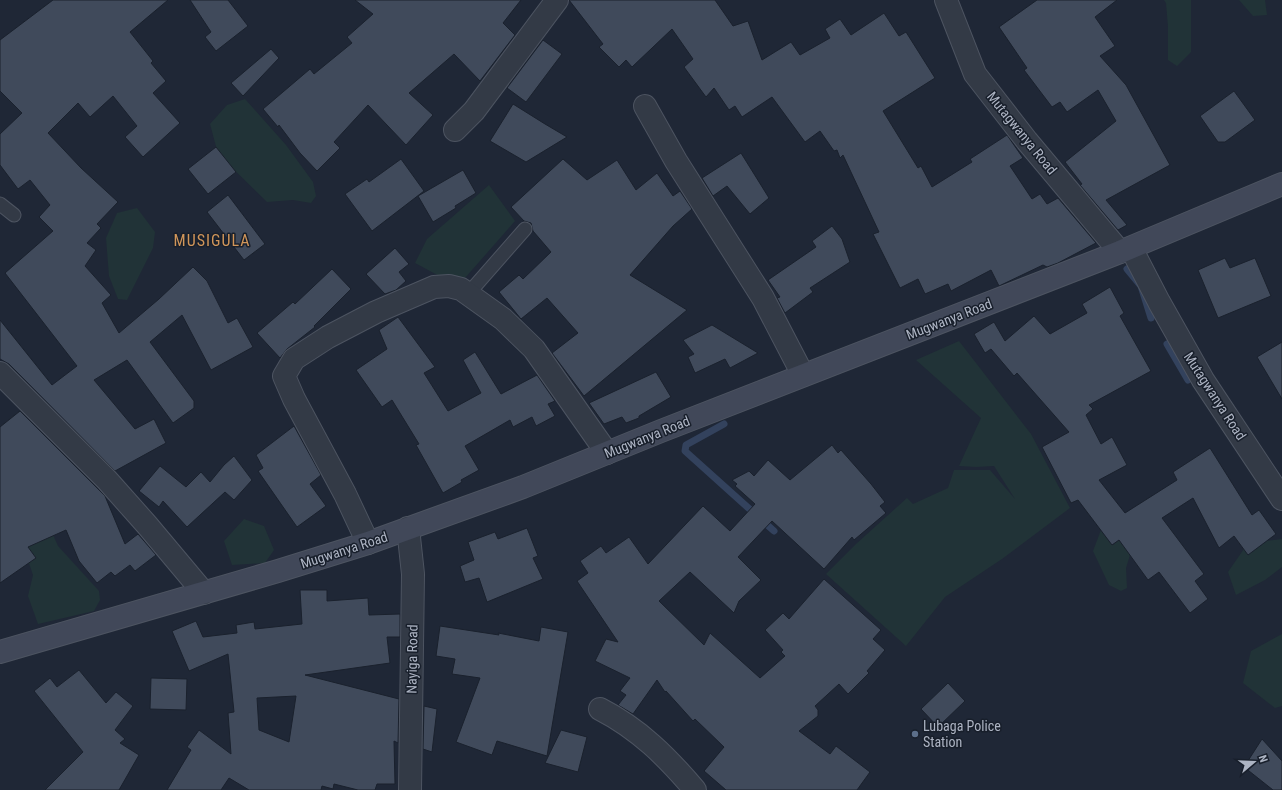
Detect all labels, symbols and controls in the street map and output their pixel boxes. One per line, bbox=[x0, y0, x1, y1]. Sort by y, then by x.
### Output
street label: Mutagwanya Road bbox=[984, 89, 1060, 177]
district label: MUSIGULA bbox=[174, 231, 250, 250]
street label: Mugwanya Road bbox=[904, 295, 994, 343]
street label: Mutagwanya Road bbox=[1181, 349, 1249, 443]
street label: Mugwanya Road bbox=[602, 413, 692, 461]
street label: Mugwanya Road bbox=[298, 528, 390, 572]
street label: Nayiga Road bbox=[403, 624, 421, 694]
place label: Lubaga Police Station bbox=[923, 718, 1001, 750]
marker: Lubaga Police Station bbox=[910, 729, 920, 739]
north arrow bbox=[1234, 742, 1274, 782]
text: N bbox=[1256, 754, 1270, 764]

